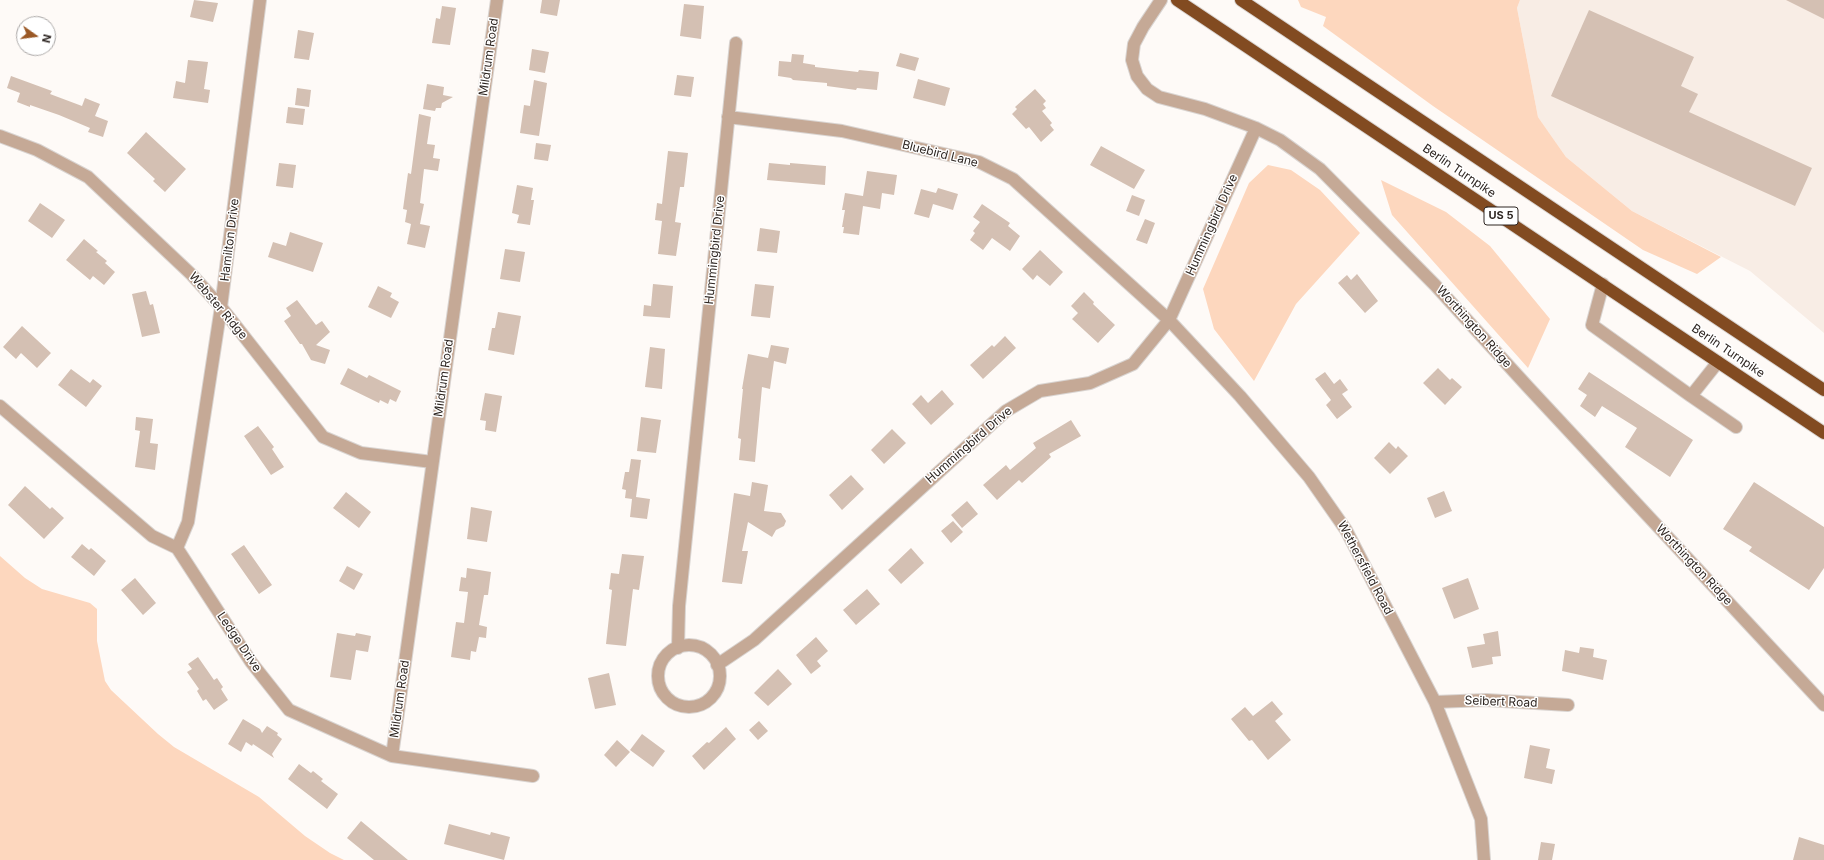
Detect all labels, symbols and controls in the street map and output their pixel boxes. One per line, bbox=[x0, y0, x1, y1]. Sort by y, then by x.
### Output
north arrow bbox=[16, 16, 56, 56]
street label: Mildrum Road bbox=[476, 17, 502, 97]
text: N bbox=[39, 33, 54, 44]
street label: Bluebird Lane bbox=[901, 138, 979, 170]
street label: Berlin Turnpike bbox=[1420, 141, 1498, 201]
street label: Hummingbird Drive bbox=[1183, 172, 1241, 278]
street label: Hummingbird Drive bbox=[702, 195, 728, 305]
street label: Hamilton Drive bbox=[218, 198, 242, 282]
road number: US 5 bbox=[1484, 207, 1518, 225]
street label: Webster Ridge bbox=[186, 270, 250, 342]
street label: Worthington Ridge bbox=[1433, 283, 1515, 371]
street label: Berlin Turnpike bbox=[1689, 321, 1767, 381]
street label: Mildrum Road bbox=[431, 338, 457, 418]
street label: Hummingbird Drive bbox=[923, 404, 1015, 486]
street label: Wethersfield Road bbox=[1334, 519, 1396, 617]
street label: Worthington Ridge bbox=[1653, 522, 1735, 608]
street label: Ledge Drive bbox=[214, 610, 264, 674]
street label: Mildrum Road bbox=[387, 659, 413, 739]
street label: Seibert Road bbox=[1464, 694, 1538, 710]

